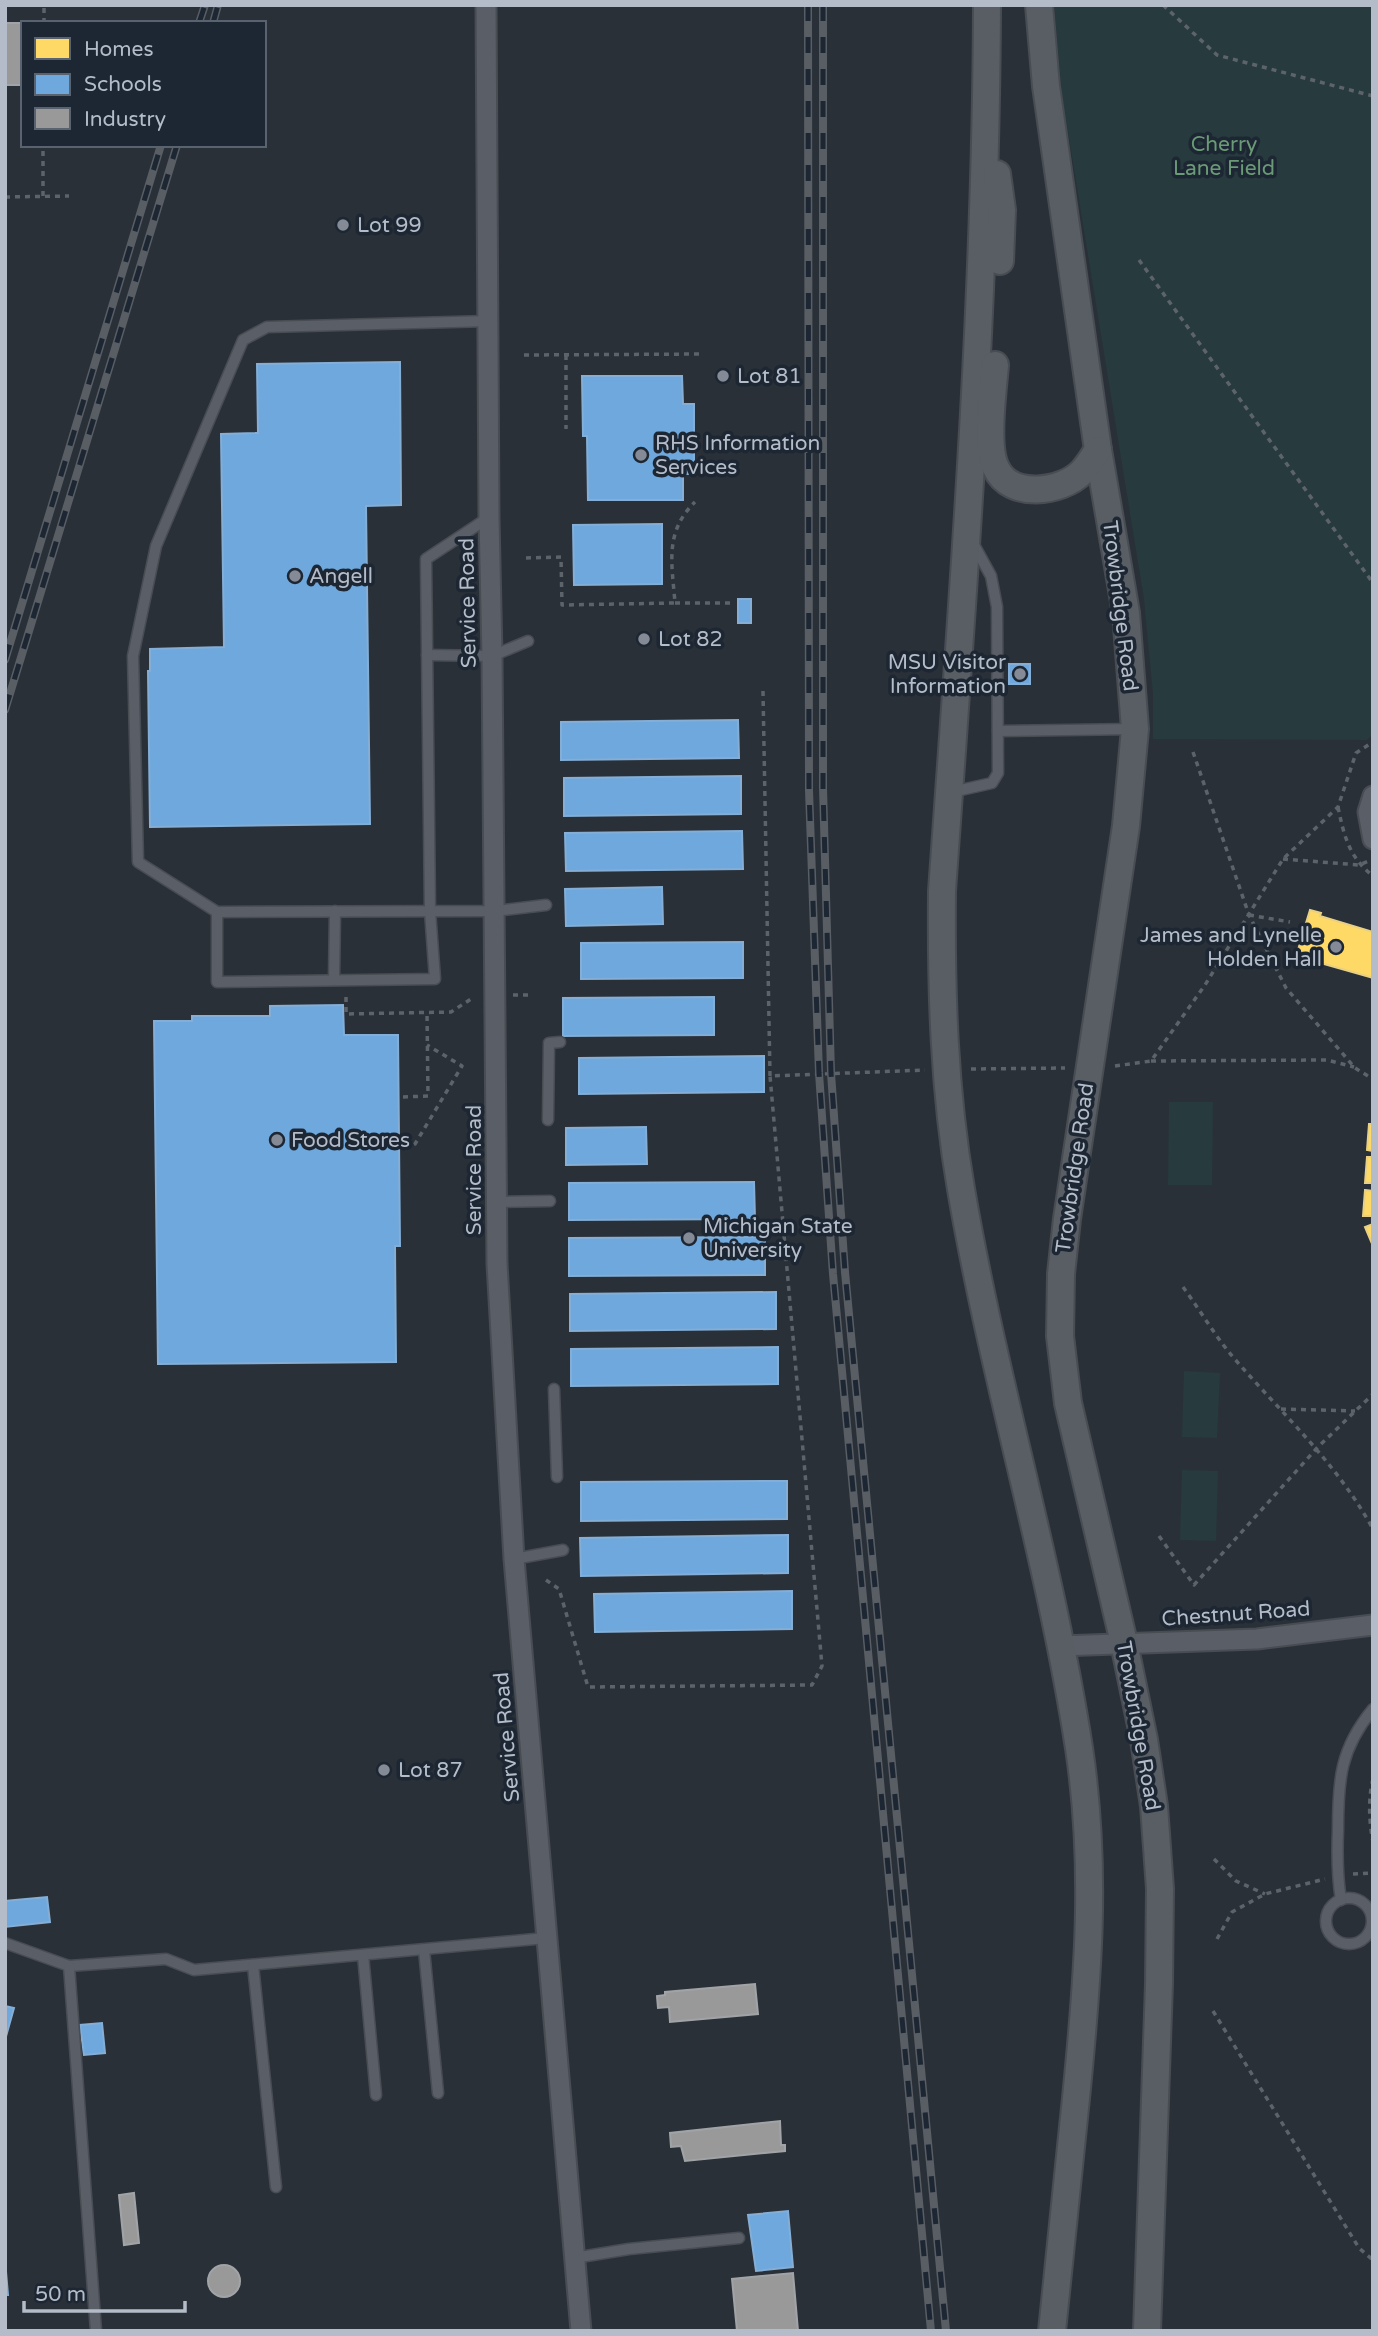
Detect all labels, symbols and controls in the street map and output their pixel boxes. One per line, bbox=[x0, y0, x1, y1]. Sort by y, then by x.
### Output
legend bbox=[21, 21, 266, 147]
text: Homes bbox=[84, 37, 154, 62]
text: Schools bbox=[84, 72, 162, 97]
text: Industry bbox=[84, 107, 166, 132]
park label: Cherry Lane Field bbox=[1173, 132, 1275, 181]
place label: Lot 99 bbox=[357, 213, 422, 238]
marker: Lot 99 bbox=[335, 217, 351, 233]
place label: Lot 81 bbox=[737, 364, 802, 389]
marker: Lot 81 bbox=[715, 368, 731, 384]
place label: RHS Information Services bbox=[655, 431, 820, 480]
marker: RHS Information Services bbox=[633, 447, 649, 463]
street label: Trowbridge Road bbox=[1097, 519, 1143, 693]
street label: Service Road bbox=[454, 538, 482, 668]
place label: Angell bbox=[309, 564, 373, 589]
marker: Angell bbox=[287, 568, 303, 584]
place label: Lot 82 bbox=[658, 627, 723, 652]
marker: Lot 82 bbox=[636, 631, 652, 647]
place label: MSU Visitor Information bbox=[888, 650, 1006, 699]
marker: MSU Visitor Information bbox=[1012, 666, 1028, 682]
place label: James and Lynelle Holden Hall bbox=[1140, 923, 1322, 972]
marker: James and Lynelle Holden Hall bbox=[1328, 939, 1344, 955]
street label: Trowbridge Road bbox=[1051, 1081, 1099, 1255]
street label: Service Road bbox=[462, 1105, 487, 1235]
place label: Food Stores bbox=[291, 1128, 410, 1153]
marker: Food Stores bbox=[269, 1132, 285, 1148]
place label: Michigan State University bbox=[703, 1214, 853, 1263]
marker: Michigan State University bbox=[681, 1230, 697, 1246]
street label: Chestnut Road bbox=[1161, 1596, 1311, 1632]
street label: Trowbridge Road bbox=[1111, 1639, 1165, 1813]
street label: Service Road bbox=[489, 1671, 525, 1803]
place label: Lot 87 bbox=[398, 1758, 463, 1783]
marker: Lot 87 bbox=[376, 1762, 392, 1778]
scale bar bbox=[24, 2270, 186, 2314]
text: 50 m bbox=[35, 2282, 86, 2307]

